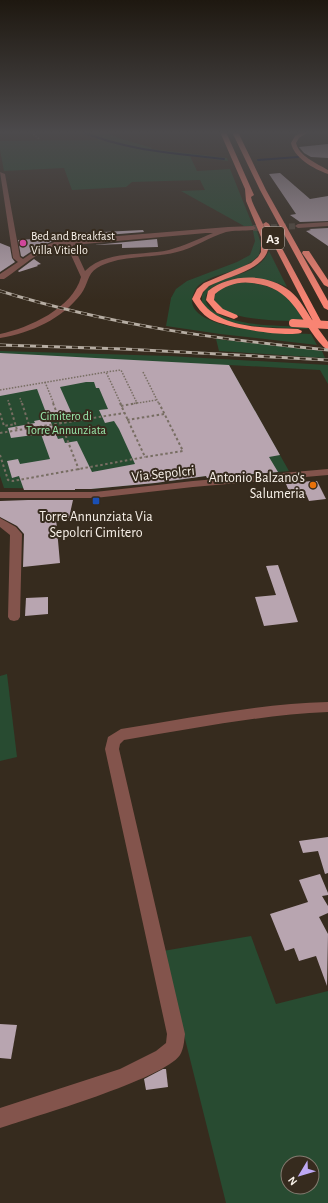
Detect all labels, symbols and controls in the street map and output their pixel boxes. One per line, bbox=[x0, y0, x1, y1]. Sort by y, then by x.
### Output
road number: A3 bbox=[262, 227, 284, 249]
place label: Bed and Breakfast Villa Vitiello bbox=[31, 230, 115, 256]
marker: Bed and Breakfast Villa Vitiello bbox=[18, 238, 28, 248]
park label: Cimitero di Torre Annunziata bbox=[26, 410, 107, 436]
street label: Via Sepolcri bbox=[131, 464, 195, 484]
place label: Antonio Balzano's Salumeria bbox=[209, 471, 306, 501]
marker: Antonio Balzano's Salumeria bbox=[308, 480, 318, 490]
marker: Torre Annunziata Via Sepolcri Cimitero bbox=[91, 496, 101, 506]
place label: Torre Annunziata Via Sepolcri Cimitero bbox=[39, 510, 153, 540]
north arrow bbox=[280, 1155, 320, 1195]
text: N bbox=[286, 1174, 299, 1187]

